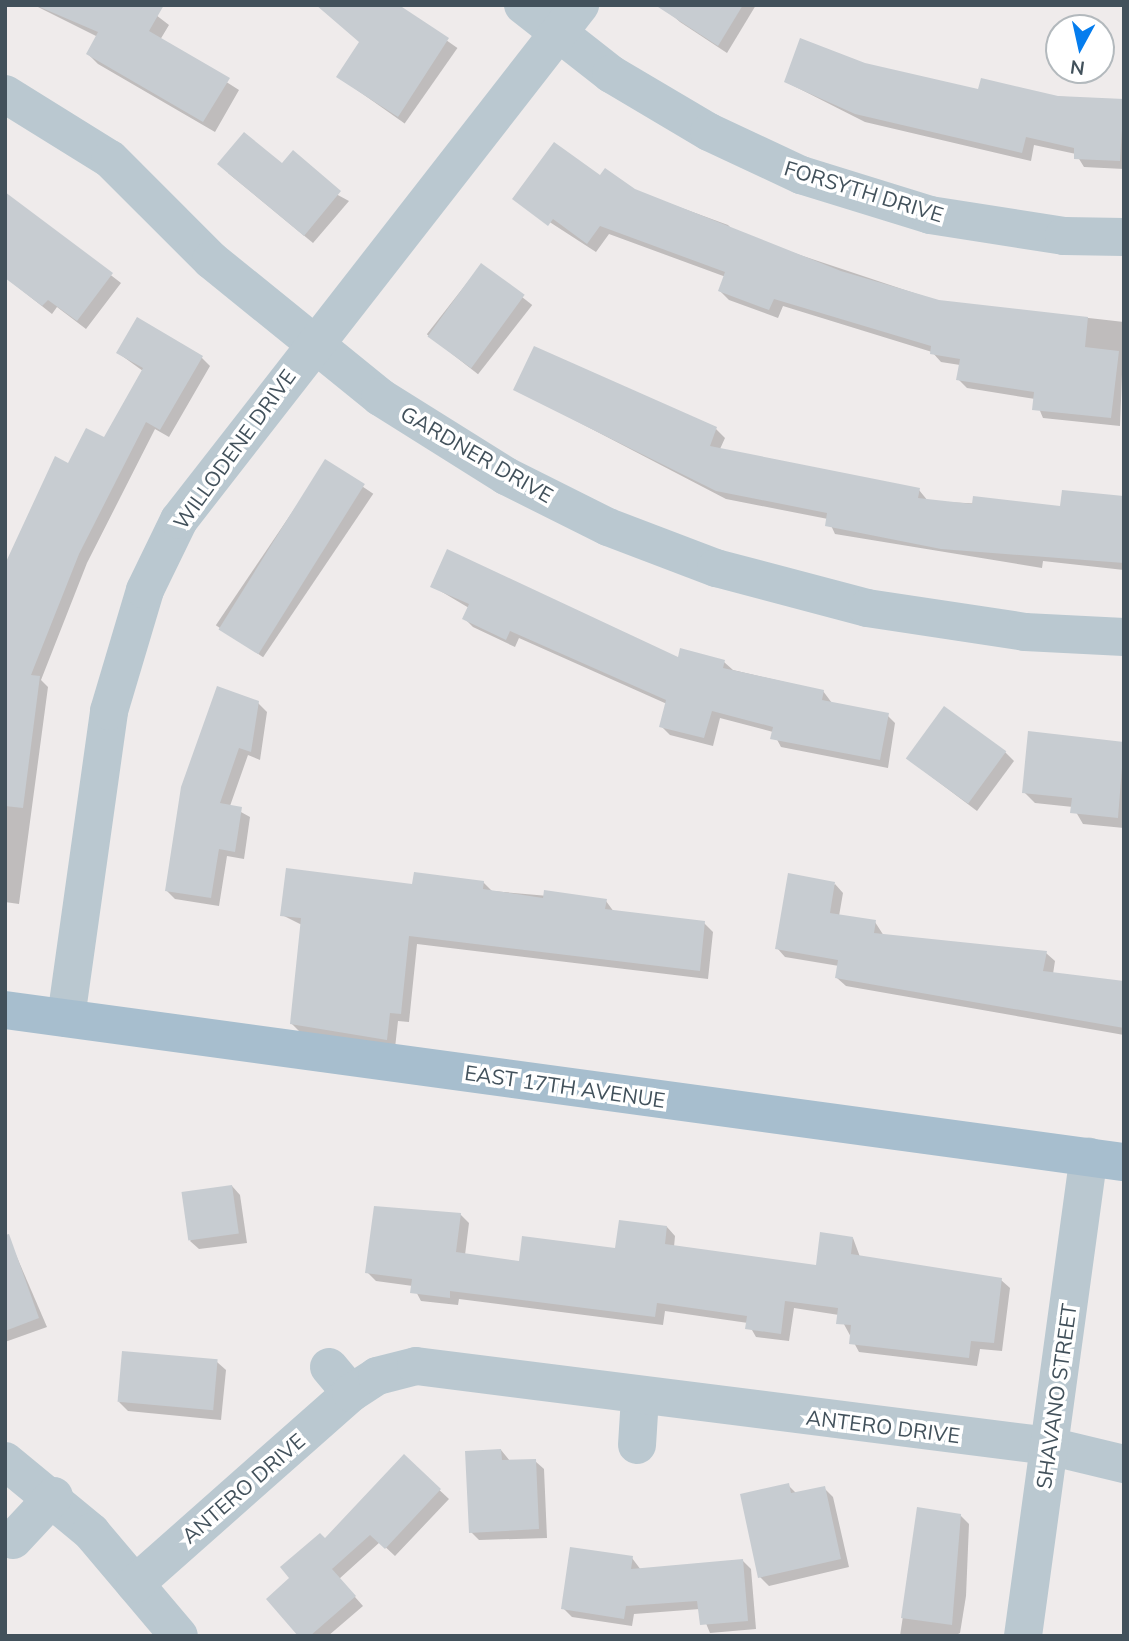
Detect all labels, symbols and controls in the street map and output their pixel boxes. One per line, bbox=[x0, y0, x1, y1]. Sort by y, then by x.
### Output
north arrow bbox=[1045, 14, 1115, 84]
text: N bbox=[1069, 55, 1086, 81]
street label: FORSYTH DRIVE bbox=[781, 155, 947, 227]
street label: WILLODENE DRIVE bbox=[168, 364, 300, 534]
street label: GARDNER DRIVE bbox=[396, 400, 558, 508]
street label: EAST 17TH AVENUE bbox=[463, 1059, 667, 1113]
street label: SHAVANO STREET bbox=[1031, 1302, 1081, 1490]
street label: ANTERO DRIVE bbox=[805, 1404, 961, 1448]
street label: ANTERO DRIVE bbox=[176, 1428, 310, 1548]

